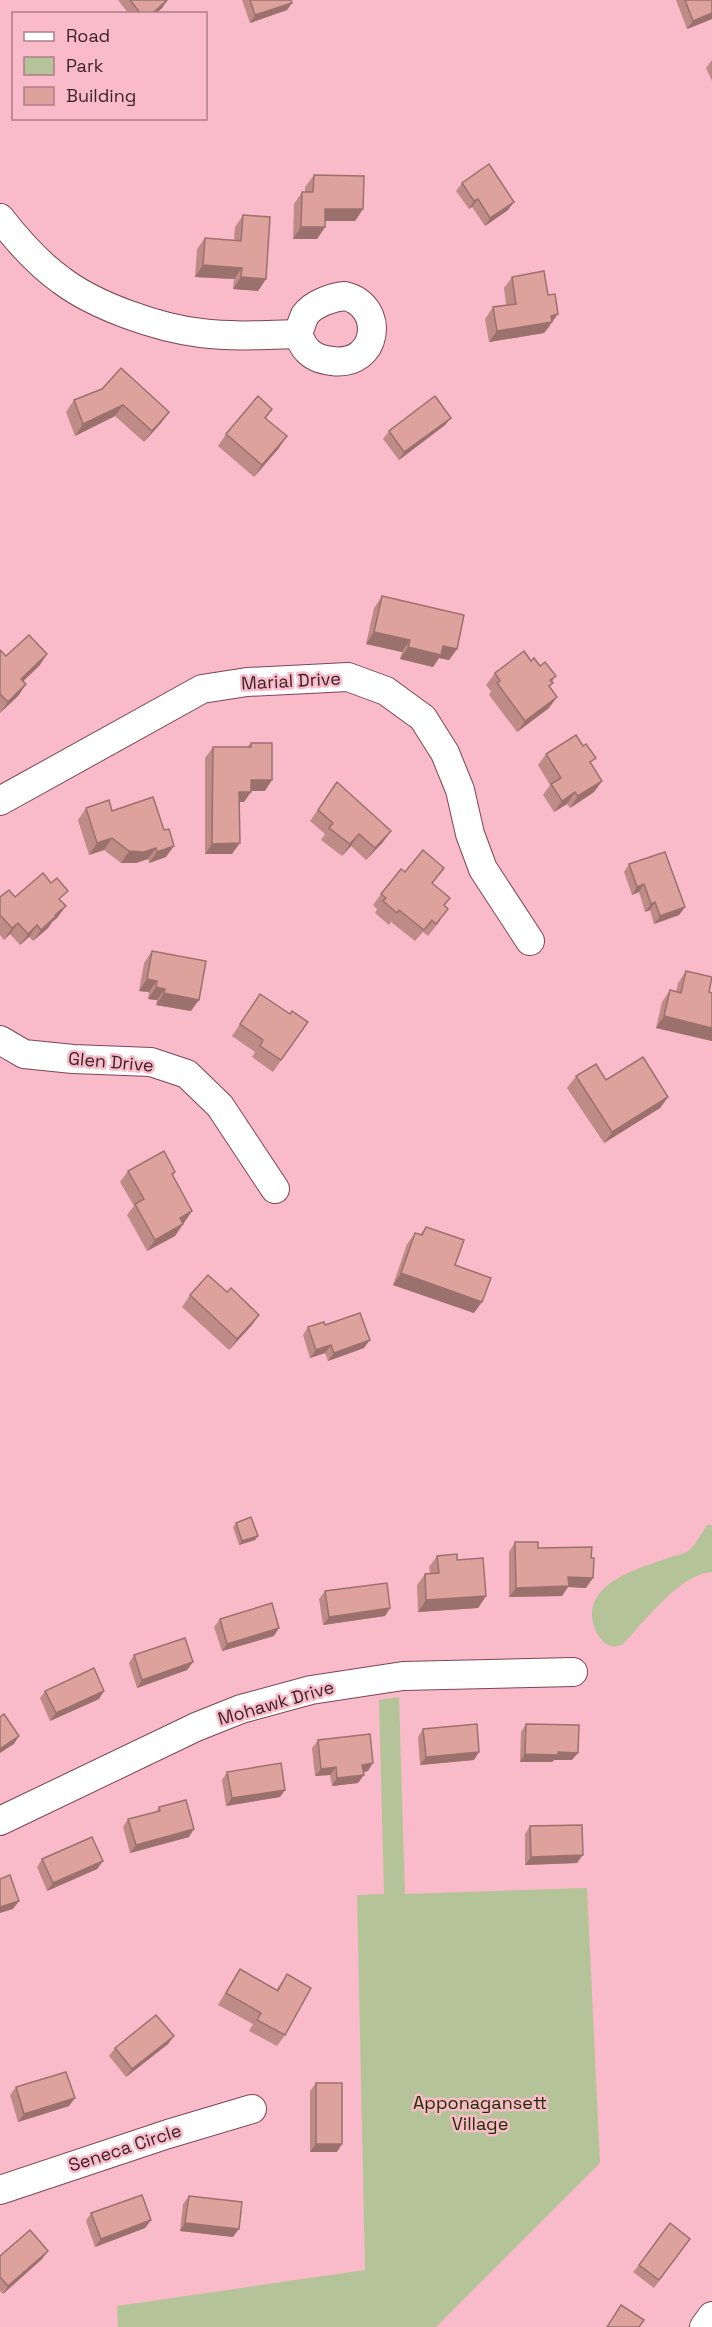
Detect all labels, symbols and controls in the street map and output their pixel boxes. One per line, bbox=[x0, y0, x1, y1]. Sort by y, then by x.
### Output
legend bbox=[12, 12, 207, 120]
text: Road bbox=[66, 24, 110, 47]
text: Park bbox=[66, 54, 104, 77]
text: Building bbox=[66, 84, 136, 107]
street label: Marial Drive bbox=[241, 666, 341, 695]
street label: Glen Drive bbox=[67, 1046, 155, 1077]
street label: Mohawk Drive bbox=[215, 1675, 337, 1730]
park label: Apponagansett Village bbox=[413, 2091, 547, 2135]
street label: Seneca Circle bbox=[65, 2118, 184, 2177]

